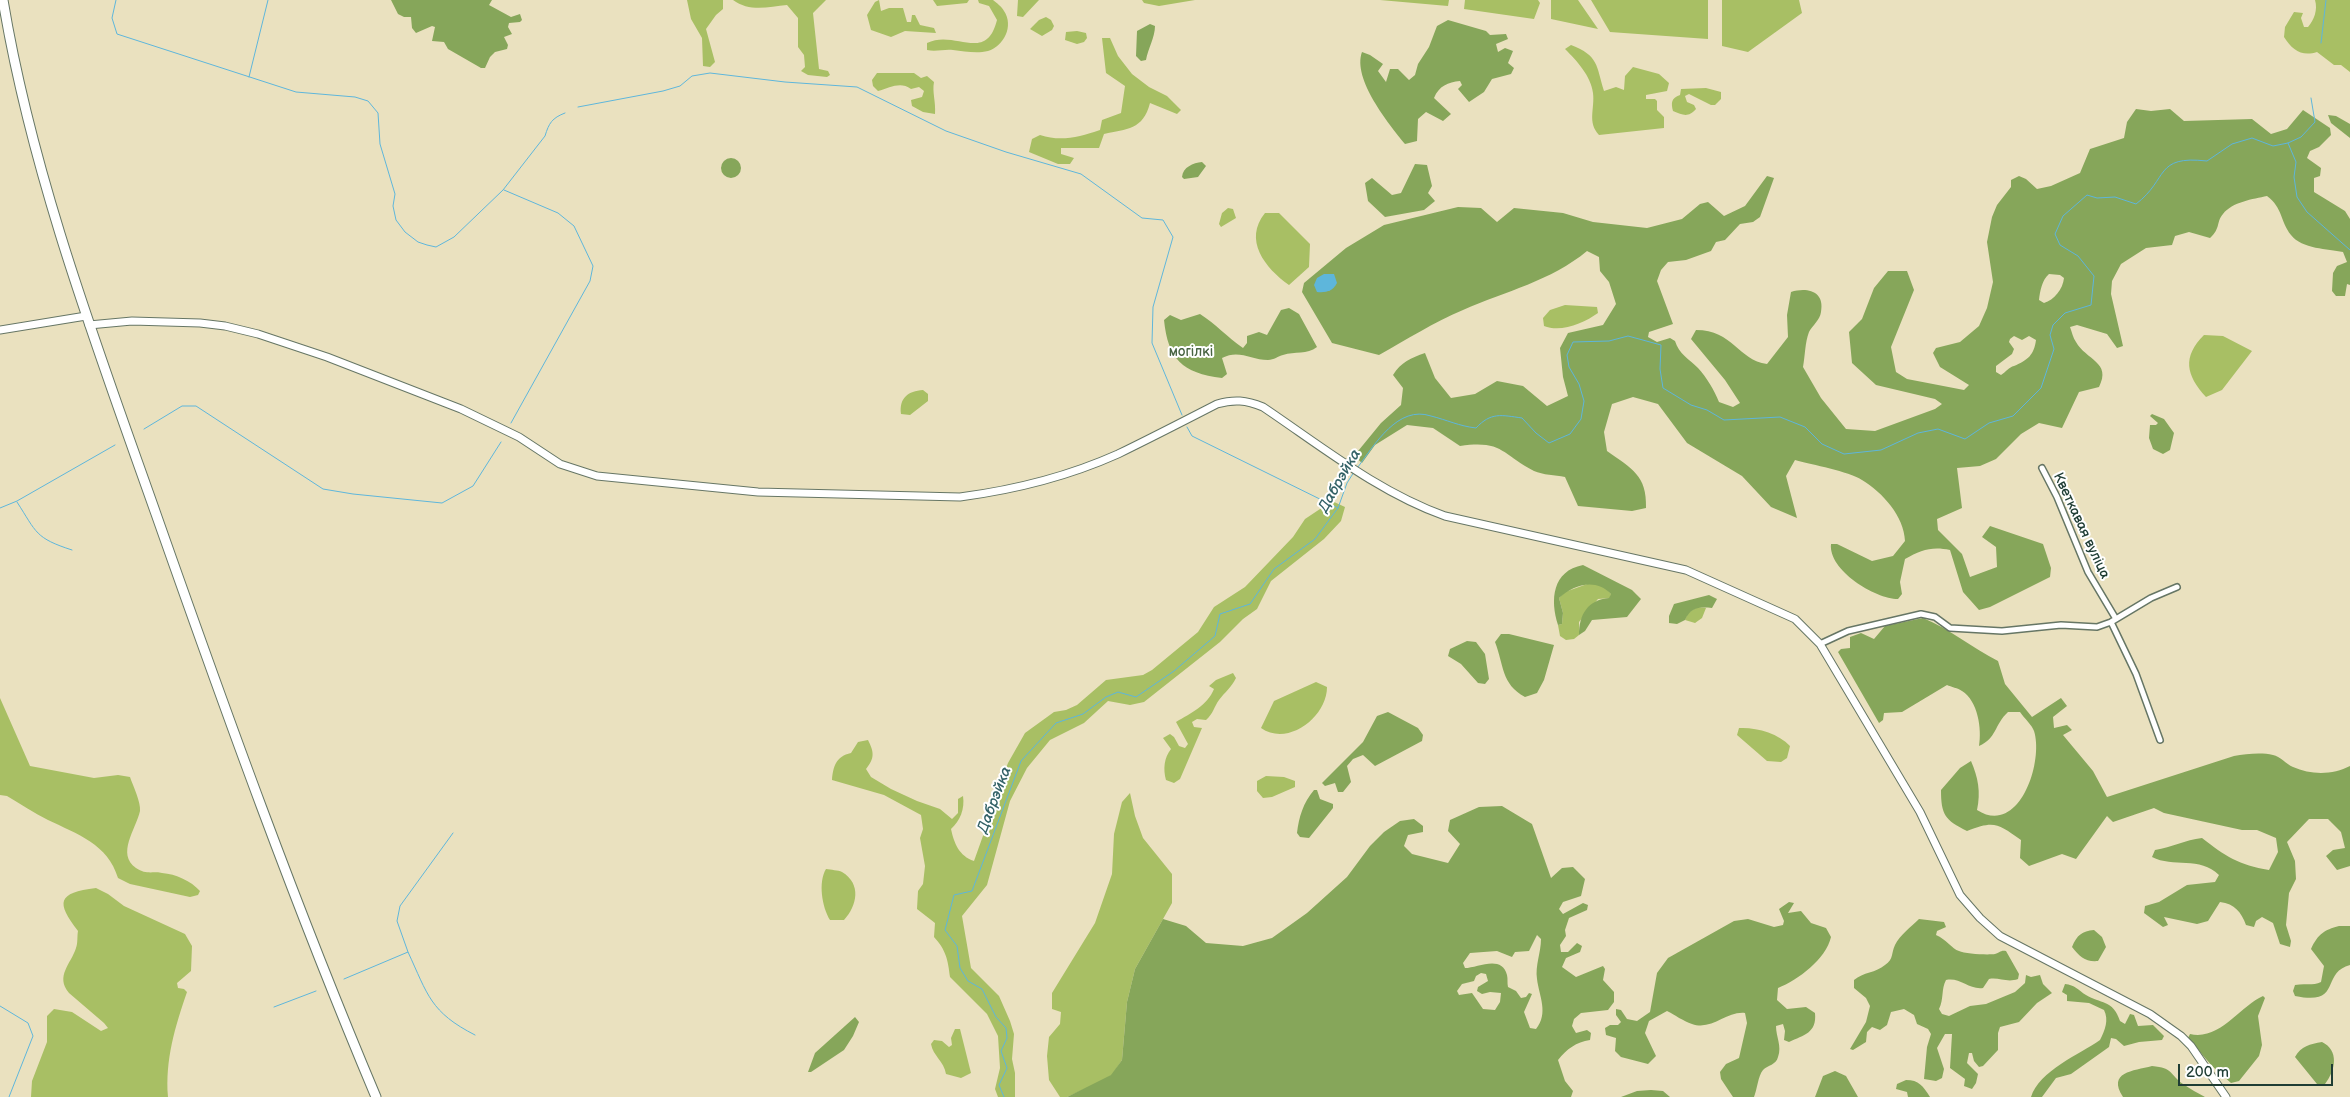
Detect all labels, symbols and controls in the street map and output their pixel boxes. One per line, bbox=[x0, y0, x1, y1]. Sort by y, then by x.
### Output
park label: могілкі bbox=[1169, 344, 1213, 360]
water label: Дабрэйка bbox=[1315, 446, 1365, 516]
street label: Кветкавая вуліца bbox=[2049, 470, 2113, 582]
water label: Дабрэйка bbox=[974, 764, 1016, 836]
scale bar bbox=[2180, 1054, 2335, 1086]
text: 200 m bbox=[2186, 1063, 2229, 1082]

